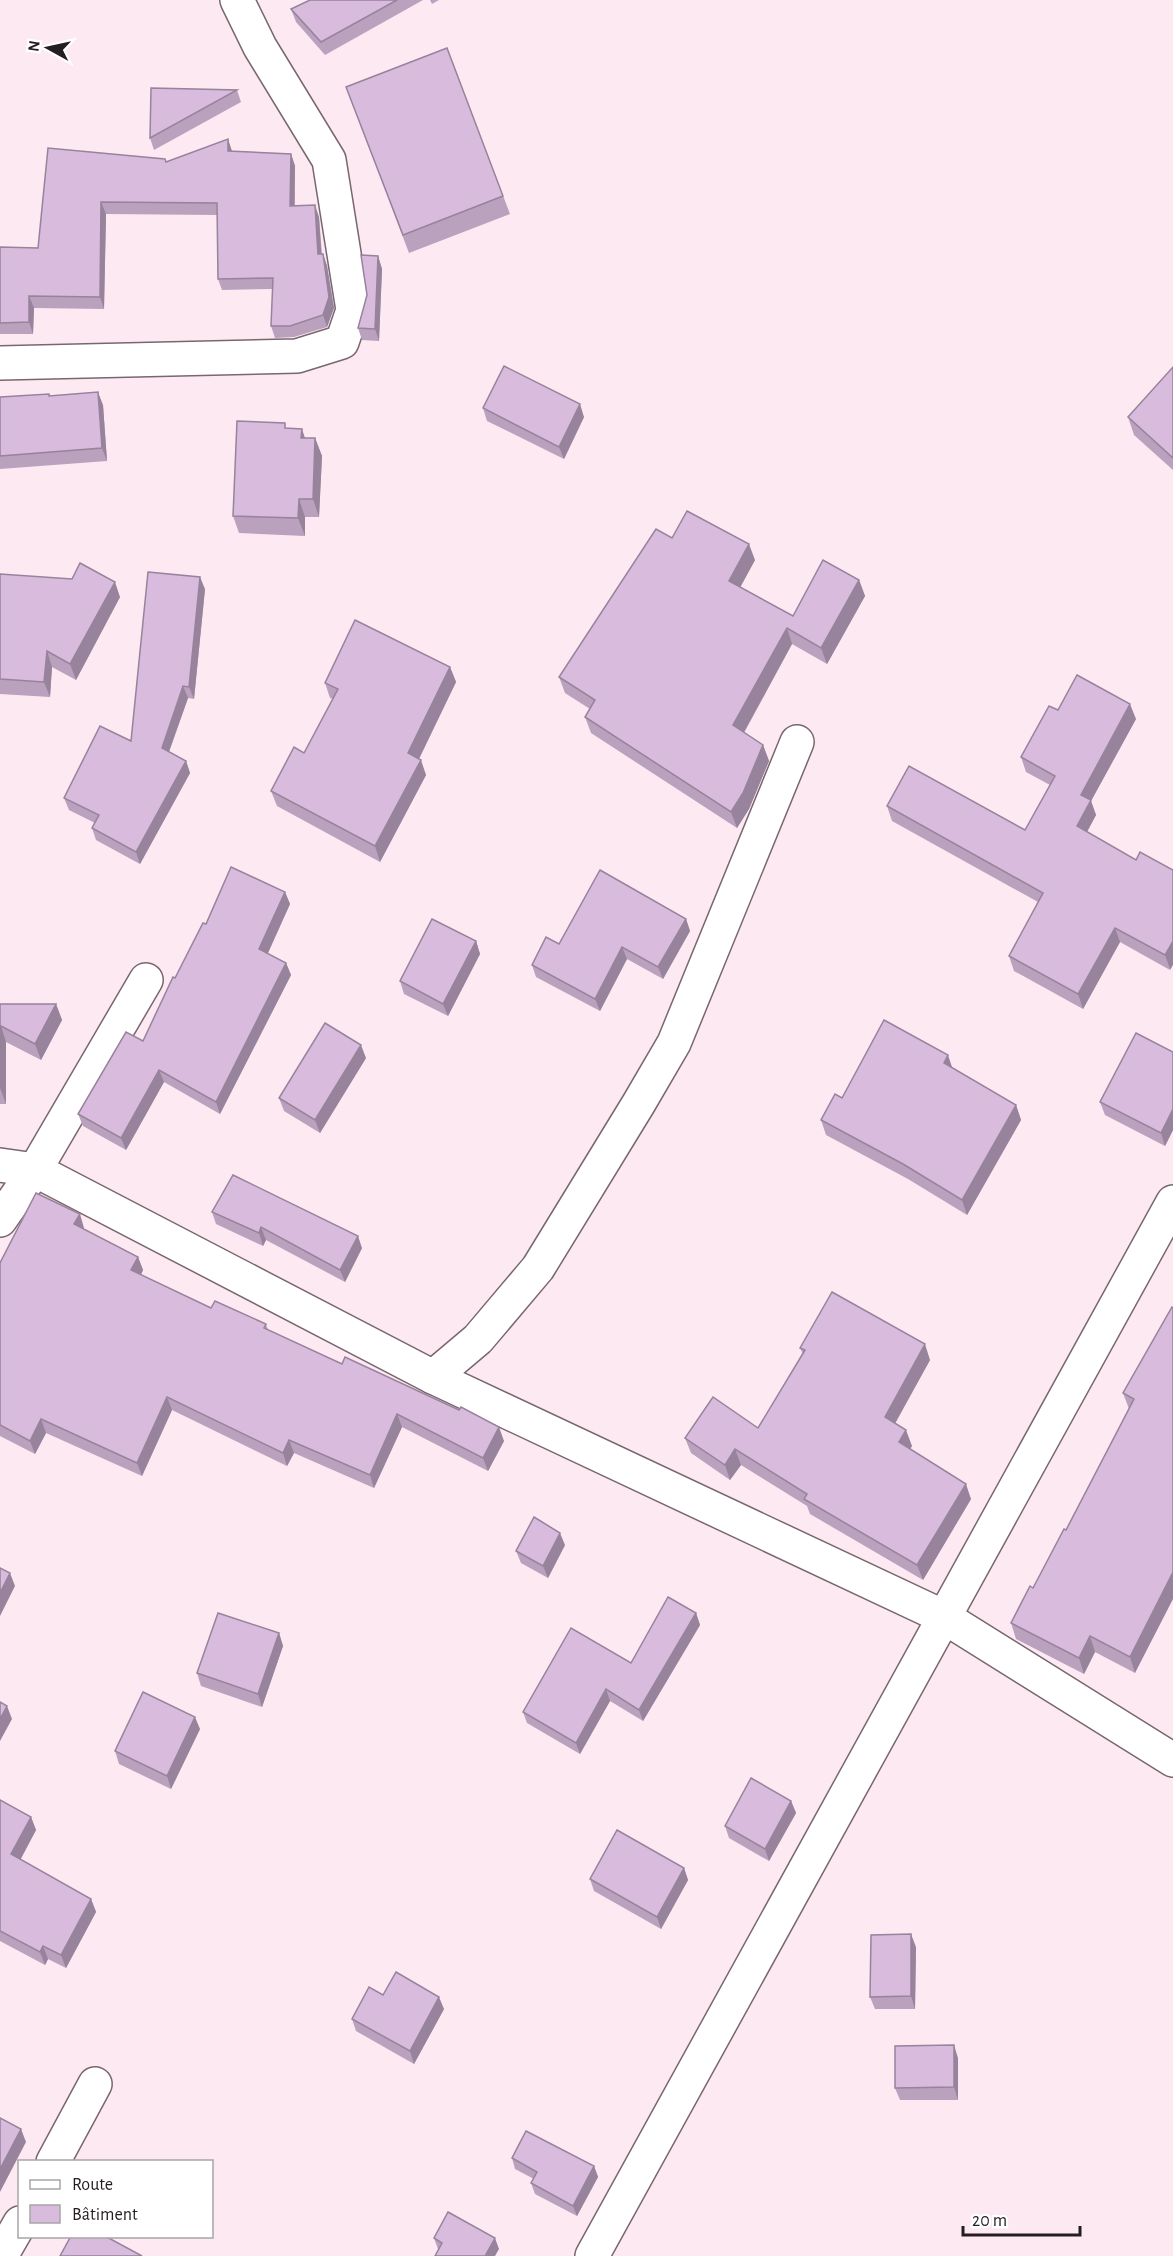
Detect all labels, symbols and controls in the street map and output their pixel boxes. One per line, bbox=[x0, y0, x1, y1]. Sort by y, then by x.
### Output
north arrow bbox=[18, 18, 78, 78]
text: N bbox=[25, 39, 43, 53]
legend bbox=[18, 2160, 213, 2238]
text: Route bbox=[72, 2176, 113, 2194]
scale bar bbox=[963, 2199, 1080, 2237]
text: Bâtiment bbox=[72, 2206, 138, 2224]
text: 20 m bbox=[972, 2212, 1007, 2230]

